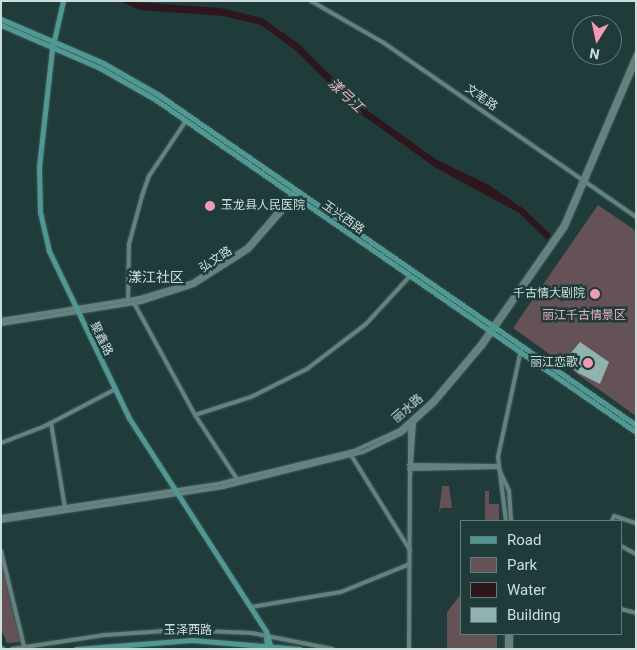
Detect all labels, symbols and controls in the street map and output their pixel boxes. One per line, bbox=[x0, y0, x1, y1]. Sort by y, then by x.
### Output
north arrow bbox=[572, 15, 622, 65]
text: N bbox=[588, 45, 601, 63]
water label: 漾弓江 bbox=[325, 75, 367, 115]
street label: 文笔路 bbox=[462, 82, 500, 114]
street label: 玉兴西路 bbox=[319, 198, 367, 238]
marker: 玉龙县人民医院 bbox=[203, 199, 217, 213]
place label: 玉龙县人民医院 bbox=[221, 199, 305, 213]
street label: 弘文路 bbox=[197, 244, 235, 276]
district label: 漾江社区 bbox=[128, 269, 184, 285]
place label: 千古情大剧院 bbox=[513, 287, 585, 301]
marker: 千古情大剧院 bbox=[589, 288, 601, 300]
park label: 丽江千古情景区 bbox=[542, 309, 626, 323]
street label: 聚鑫路 bbox=[87, 320, 115, 358]
place label: 丽江恋歌 bbox=[530, 356, 578, 370]
marker: 丽江恋歌 bbox=[582, 357, 594, 369]
street label: 丽水路 bbox=[390, 392, 426, 426]
legend bbox=[460, 520, 622, 635]
text: Road bbox=[507, 531, 541, 549]
text: Park bbox=[507, 556, 537, 574]
text: Water bbox=[507, 581, 546, 599]
text: Building bbox=[507, 606, 561, 624]
street label: 玉泽西路 bbox=[164, 624, 212, 638]

